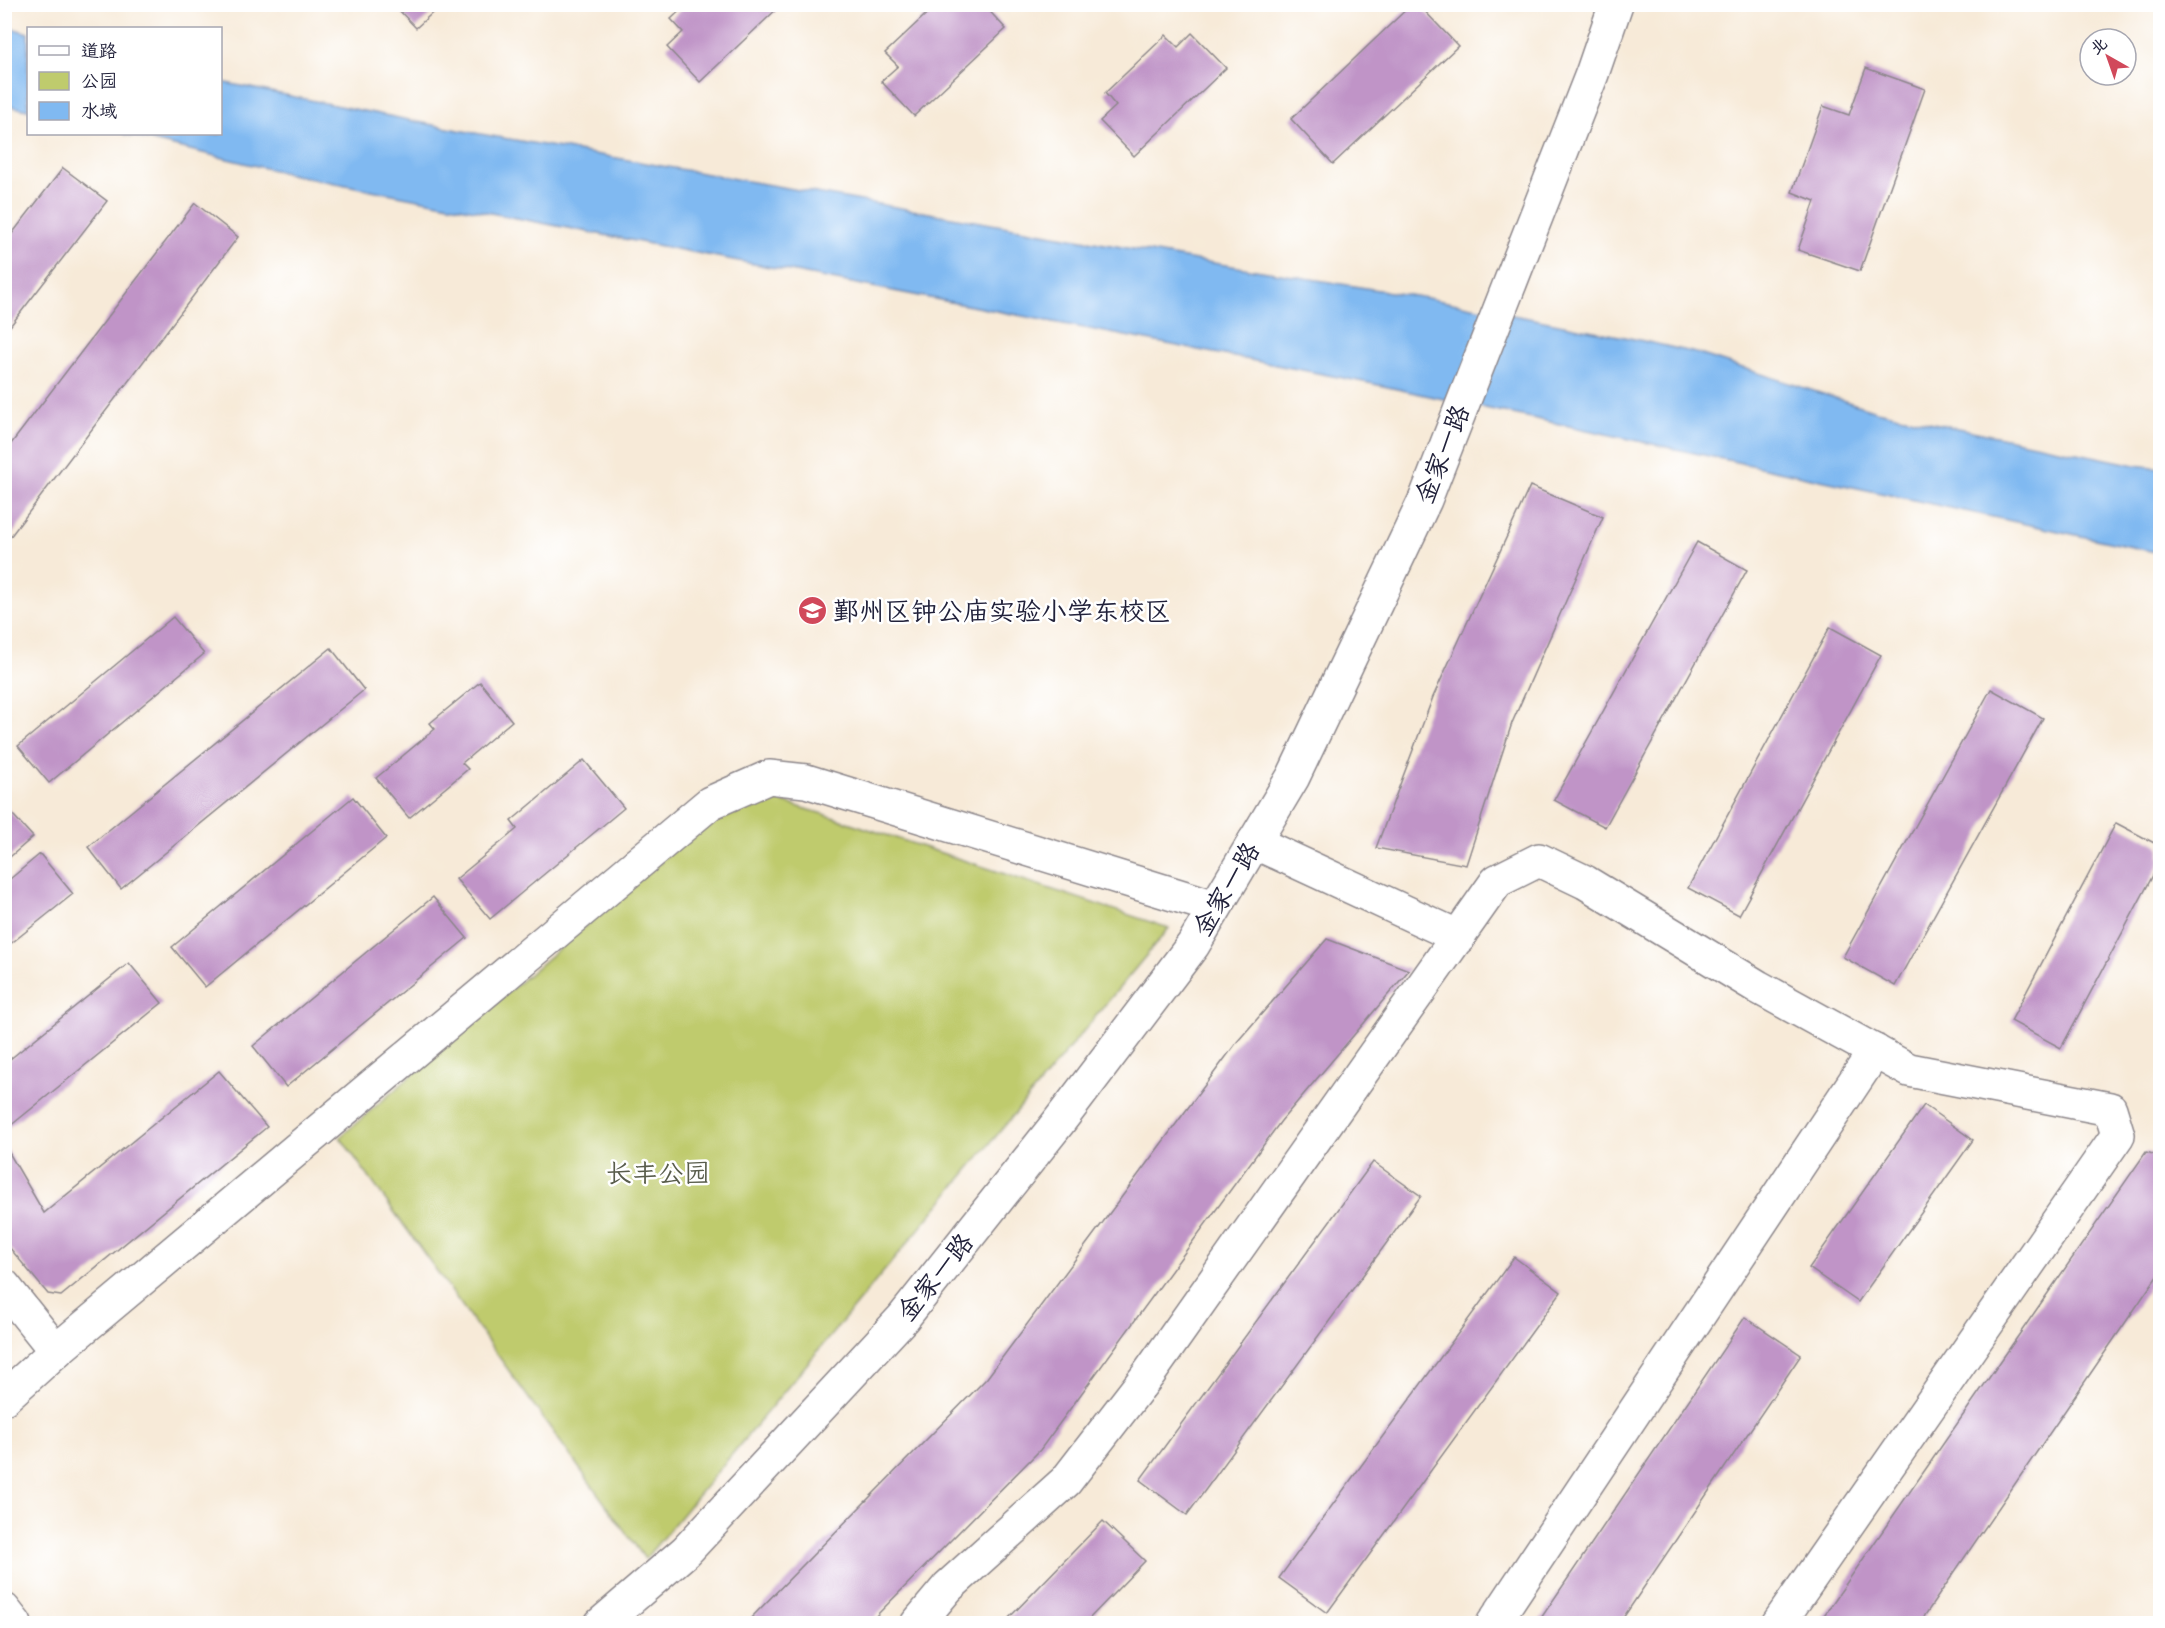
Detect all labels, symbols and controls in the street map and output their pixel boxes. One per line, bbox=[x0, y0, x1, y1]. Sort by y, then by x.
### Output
legend bbox=[27, 27, 222, 135]
north arrow bbox=[2078, 27, 2138, 87]
text: 北 bbox=[2086, 33, 2112, 59]
text: 道路 bbox=[81, 40, 117, 62]
text: 公园 bbox=[81, 70, 117, 92]
text: 水域 bbox=[81, 100, 117, 122]
street label: 金家一路 bbox=[1408, 400, 1477, 509]
school or university icon: 鄞州区钟公庙实验小学东校区 bbox=[796, 595, 828, 627]
place label: 鄞州区钟公庙实验小学东校区 bbox=[833, 595, 1171, 628]
street label: 金家一路 bbox=[1185, 836, 1267, 942]
park label: 长丰公园 bbox=[606, 1157, 710, 1190]
street label: 金家一路 bbox=[890, 1227, 981, 1328]

